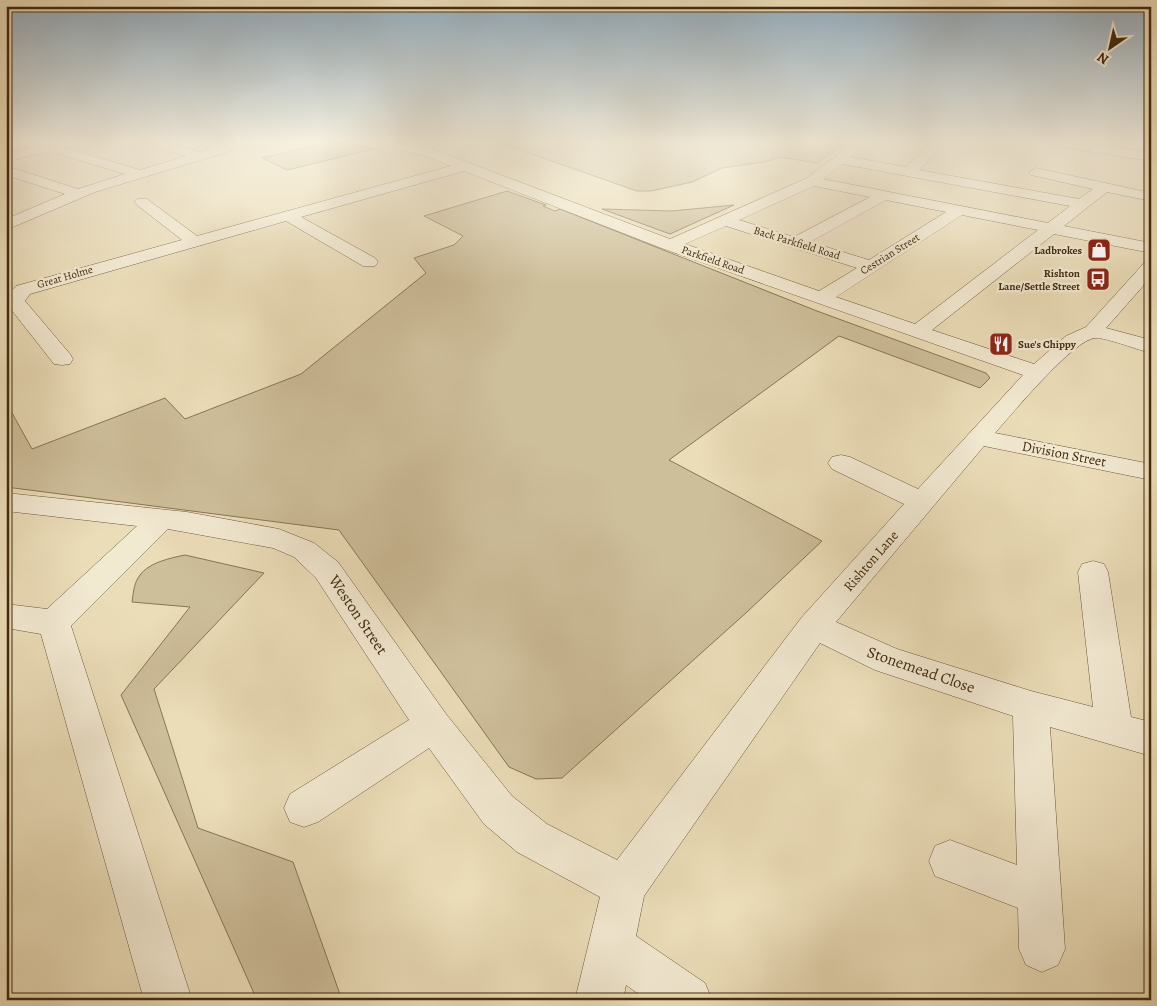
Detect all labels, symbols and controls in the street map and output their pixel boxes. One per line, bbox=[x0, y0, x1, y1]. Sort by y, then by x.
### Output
north arrow bbox=[1084, 22, 1134, 72]
text: N bbox=[1093, 48, 1113, 69]
street label: Back Parkfield Road bbox=[752, 223, 842, 263]
street label: Cestrian Street bbox=[857, 230, 923, 278]
shop icon: Ladbrokes bbox=[1086, 237, 1112, 263]
street label: Parkfield Road bbox=[679, 242, 747, 278]
place label: Ladbrokes bbox=[1034, 243, 1083, 258]
street label: Great Holme bbox=[35, 262, 95, 292]
place label: Rishton Lane/Settle Street bbox=[998, 266, 1080, 294]
bus stop icon: Rishton Lane/Settle Street bbox=[1085, 266, 1111, 292]
restaurant icon: Sue's Chippy bbox=[988, 331, 1014, 357]
place label: Sue's Chippy bbox=[1018, 337, 1077, 352]
street label: Division Street bbox=[1020, 437, 1108, 472]
street label: Rishton Lane bbox=[839, 526, 903, 596]
street label: Weston Street bbox=[323, 570, 393, 659]
street label: Stonemead Close bbox=[864, 641, 978, 699]

